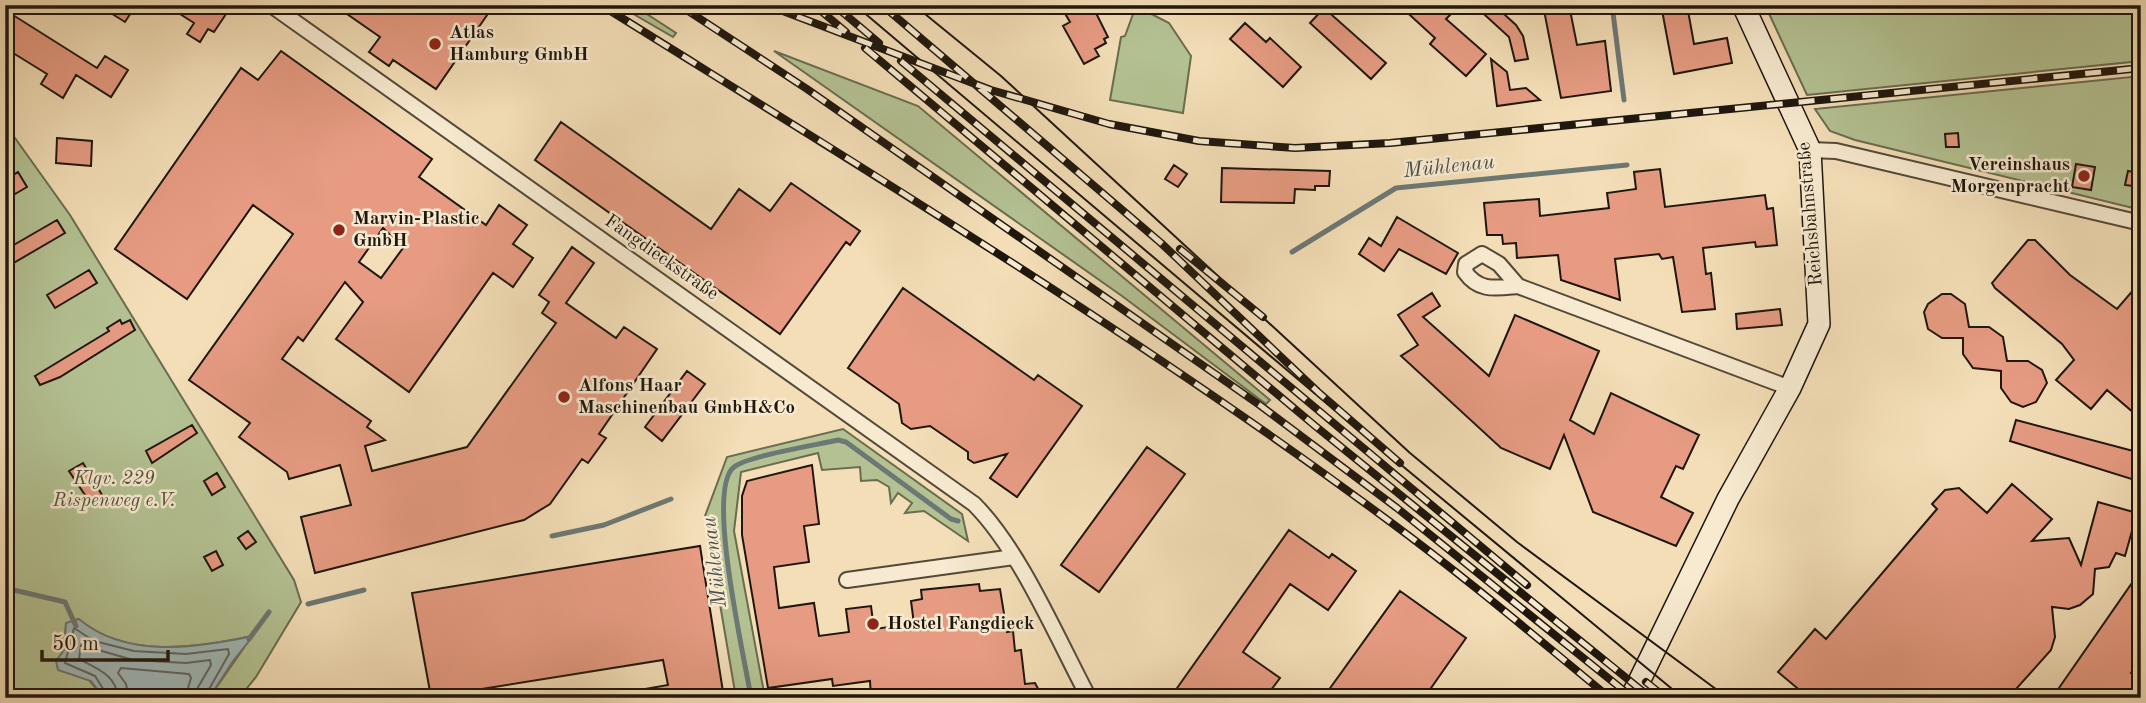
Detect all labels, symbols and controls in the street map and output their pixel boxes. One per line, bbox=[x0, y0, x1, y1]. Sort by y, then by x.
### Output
place label: Atlas Hamburg GmbH bbox=[449, 24, 589, 65]
marker: Atlas Hamburg GmbH bbox=[427, 36, 443, 52]
street label: Reichsbahnstraße bbox=[1795, 141, 1827, 287]
water label: Mühlenau bbox=[1401, 152, 1496, 182]
place label: Vereinshaus Morgenpracht bbox=[1951, 156, 2070, 197]
marker: Vereinshaus Morgenpracht bbox=[2076, 168, 2092, 184]
place label: Marvin-Plastic GmbH bbox=[353, 210, 480, 251]
street label: Fangdieckstraße bbox=[601, 212, 721, 304]
marker: Marvin-Plastic GmbH bbox=[331, 222, 347, 238]
place label: Alfons Haar Maschinenbau GmbH&Co bbox=[578, 377, 795, 418]
marker: Alfons Haar Maschinenbau GmbH&Co bbox=[556, 389, 572, 405]
park label: Klgv. 229 Rispenweg e.V. bbox=[52, 470, 176, 511]
water label: Mühlenau bbox=[699, 515, 731, 610]
place label: Hostel Fangdieck bbox=[887, 615, 1035, 634]
marker: Hostel Fangdieck bbox=[865, 616, 881, 632]
scale bar bbox=[42, 619, 168, 663]
text: 50 m bbox=[52, 634, 99, 655]

